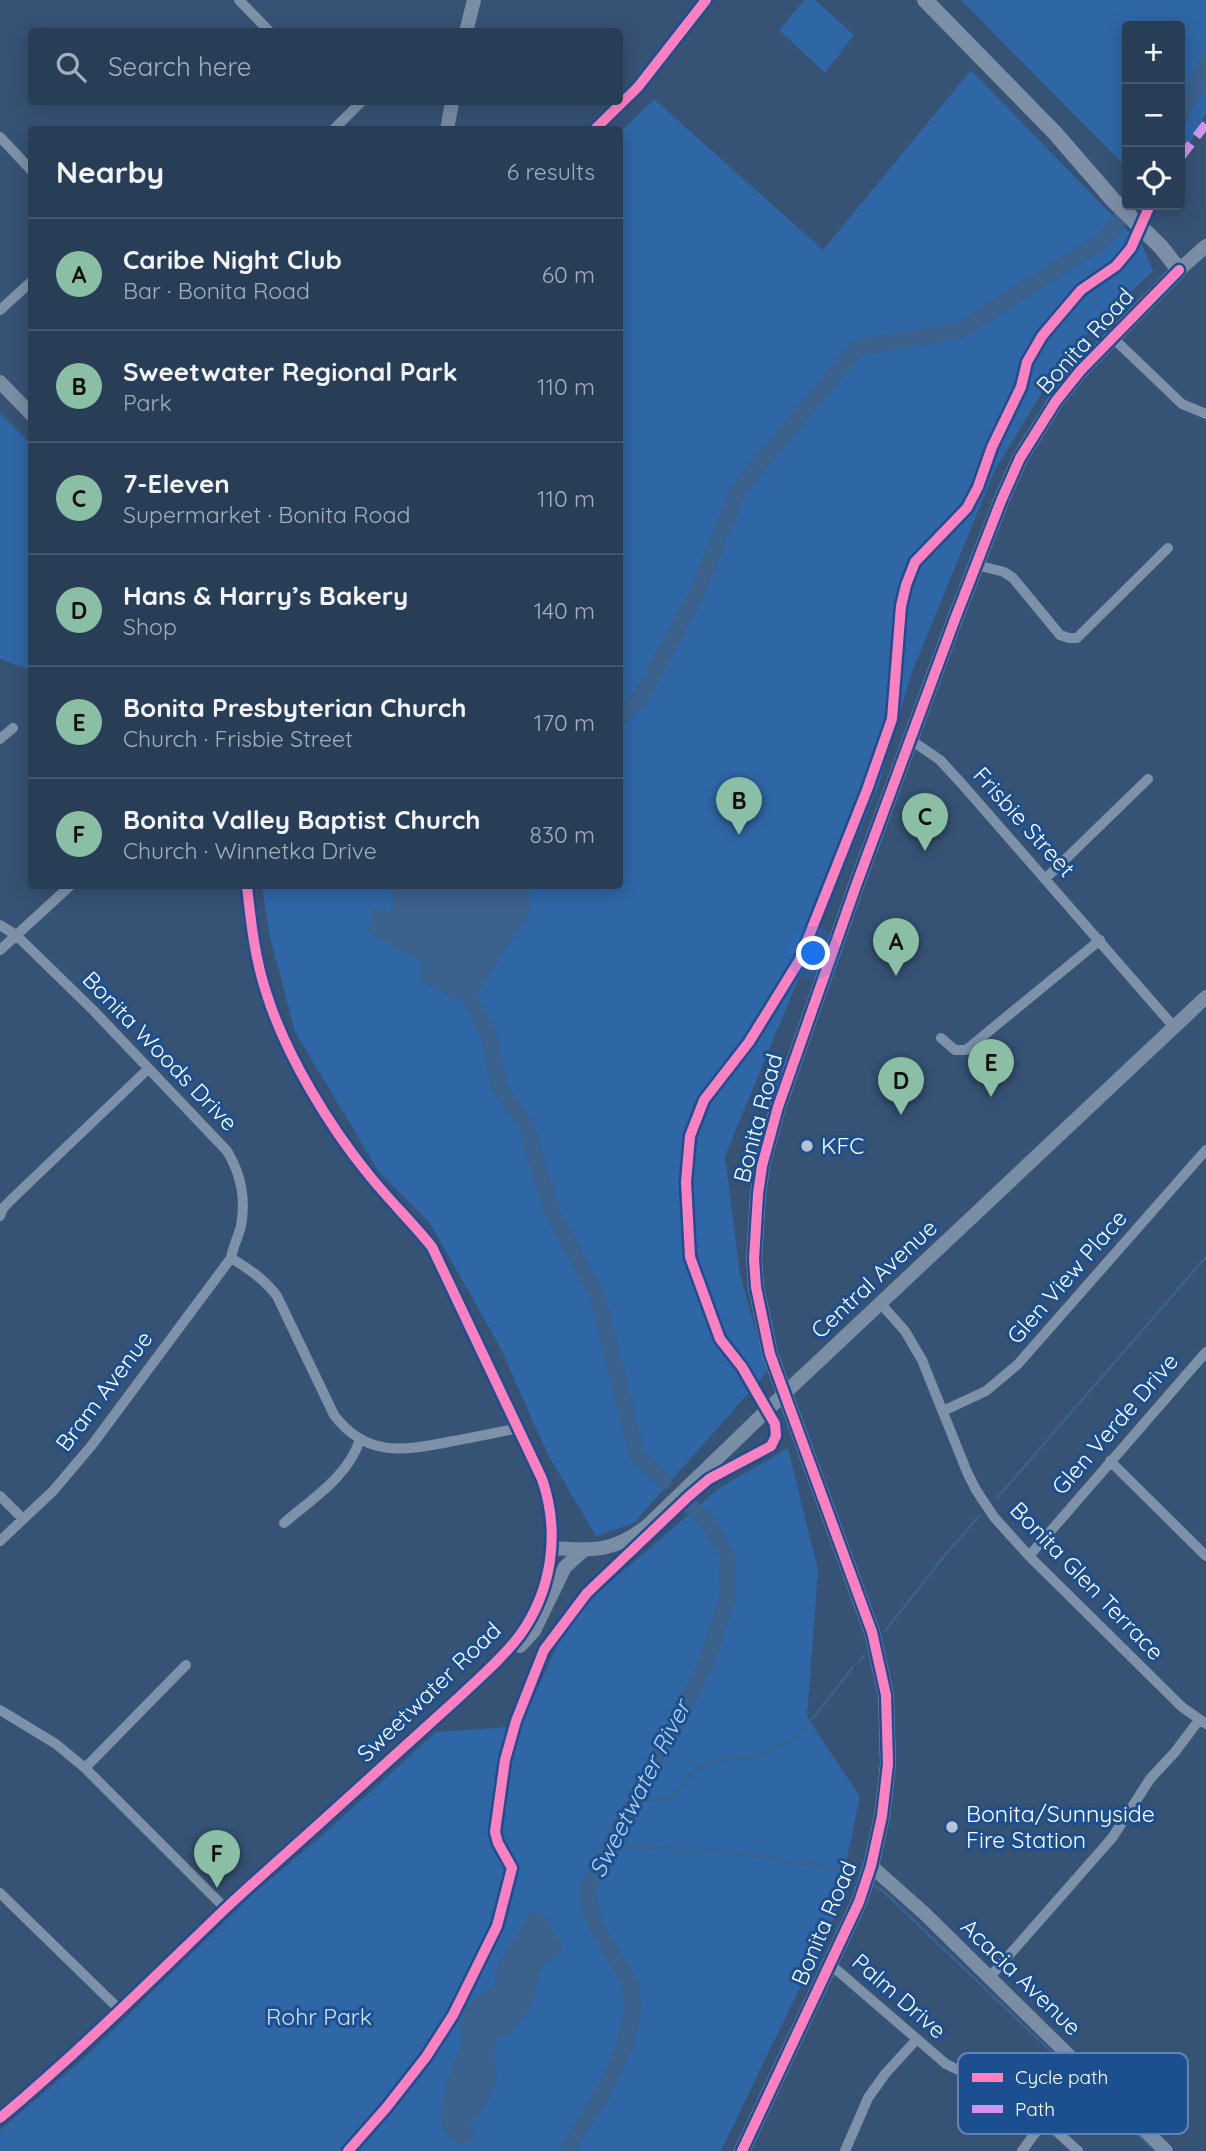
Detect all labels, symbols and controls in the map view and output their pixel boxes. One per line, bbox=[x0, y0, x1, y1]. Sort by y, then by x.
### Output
map controls bbox=[1122, 21, 1185, 210]
button: + bbox=[1122, 21, 1185, 84]
search box bbox=[28, 28, 623, 105]
icon: search bbox=[52, 48, 90, 86]
text: Search here bbox=[108, 50, 252, 83]
button: − bbox=[1122, 84, 1185, 147]
button: locate bbox=[1122, 147, 1185, 210]
text: Nearby bbox=[56, 153, 164, 191]
text: 6 results bbox=[507, 157, 595, 186]
text: Caribe Night Club bbox=[123, 243, 342, 276]
text: A bbox=[72, 260, 86, 289]
text: 60 m bbox=[542, 260, 595, 289]
text: Bar · Bonita Road bbox=[123, 276, 310, 305]
street label: Bonita Road bbox=[1030, 282, 1140, 399]
text: Sweetwater Regional Park bbox=[123, 355, 458, 388]
text: B bbox=[71, 372, 87, 401]
text: 110 m bbox=[537, 372, 595, 401]
text: Park bbox=[123, 388, 172, 417]
text: 7-Eleven bbox=[123, 467, 230, 500]
text: C bbox=[72, 484, 86, 513]
text: 110 m bbox=[537, 484, 595, 513]
text: Supermarket · Bonita Road bbox=[123, 500, 410, 529]
text: Hans & Harry’s Bakery bbox=[123, 579, 408, 612]
text: D bbox=[71, 596, 87, 625]
text: 140 m bbox=[534, 596, 595, 625]
text: Shop bbox=[123, 612, 177, 641]
text: Bonita Presbyterian Church bbox=[123, 691, 467, 724]
text: E bbox=[72, 708, 86, 737]
text: 170 m bbox=[534, 708, 595, 737]
text: Church · Frisbie Street bbox=[123, 724, 353, 753]
street label: Frisbie Street bbox=[967, 761, 1082, 883]
pin: B bbox=[716, 777, 762, 835]
pin: C bbox=[902, 793, 948, 851]
text: Bonita Valley Baptist Church bbox=[123, 803, 480, 836]
text: F bbox=[73, 820, 85, 849]
text: 830 m bbox=[530, 820, 595, 849]
text: Church · Winnetka Drive bbox=[123, 836, 377, 865]
pin: A bbox=[873, 918, 919, 976]
your location bbox=[796, 936, 830, 970]
street label: Bonita Woods Drive bbox=[77, 965, 244, 1137]
pin: E bbox=[968, 1039, 1014, 1097]
street label: Bonita Road bbox=[726, 1050, 789, 1185]
pin: D bbox=[878, 1057, 924, 1115]
place label: KFC bbox=[821, 1131, 864, 1160]
marker: KFC bbox=[799, 1138, 815, 1154]
street label: Glen View Place bbox=[1000, 1204, 1133, 1350]
street label: Central Avenue bbox=[805, 1213, 943, 1344]
street label: Bram Avenue bbox=[49, 1325, 158, 1457]
street label: Glen Verde Drive bbox=[1045, 1347, 1184, 1500]
street label: Bonita Glen Terrace bbox=[1004, 1495, 1170, 1666]
street label: Sweetwater Road bbox=[351, 1616, 507, 1768]
water label: Sweetwater River bbox=[582, 1693, 698, 1882]
place label: Bonita/Sunnyside Fire Station bbox=[966, 1799, 1155, 1854]
marker: Bonita/Sunnyside Fire Station bbox=[944, 1819, 960, 1835]
pin: F bbox=[194, 1830, 240, 1888]
street label: Bonita Road bbox=[784, 1856, 863, 1989]
street label: Acacia Avenue bbox=[955, 1912, 1088, 2041]
street label: Palm Drive bbox=[846, 1947, 952, 2044]
park label: Rohr Park bbox=[266, 2002, 372, 2031]
legend bbox=[958, 2053, 1188, 2134]
text: Cycle path bbox=[1015, 2065, 1108, 2089]
text: Path bbox=[1015, 2097, 1055, 2121]

